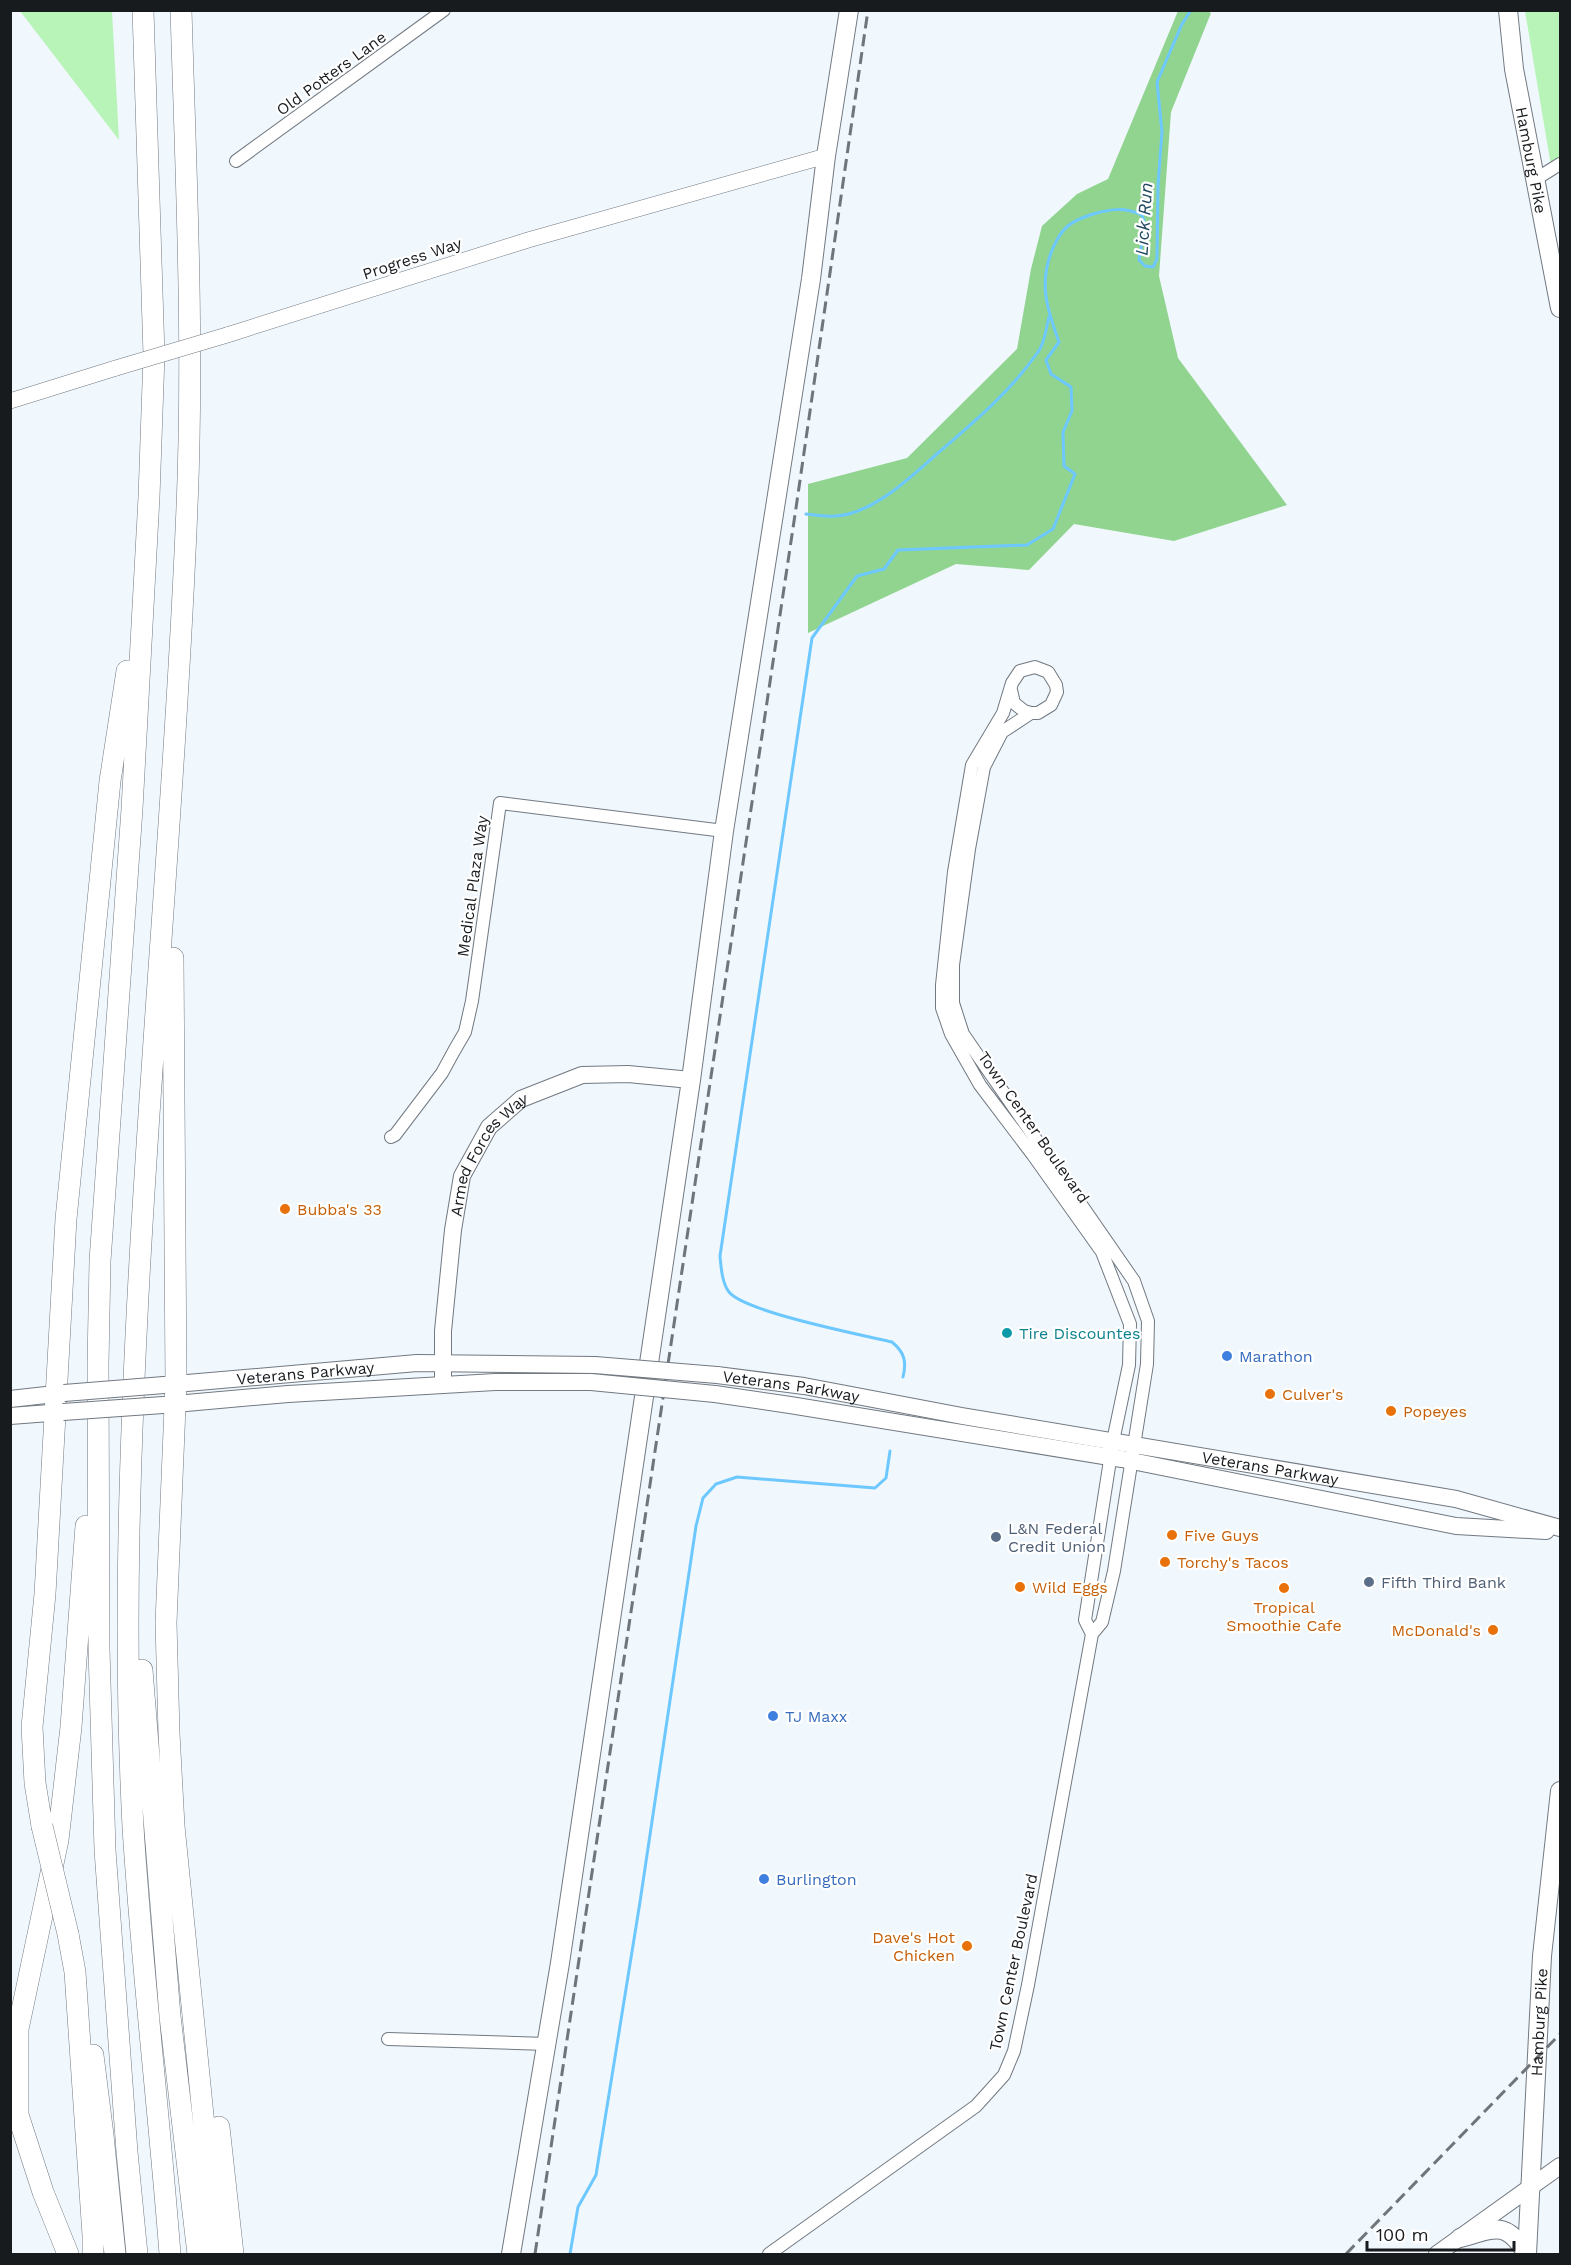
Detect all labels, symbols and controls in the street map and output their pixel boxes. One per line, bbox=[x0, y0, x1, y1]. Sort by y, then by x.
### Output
street label: Old Potters Lane bbox=[273, 27, 390, 120]
street label: Hamburg Pike bbox=[1511, 105, 1551, 215]
water label: Lick Run bbox=[1130, 182, 1157, 256]
street label: Progress Way bbox=[360, 233, 465, 283]
street label: Medical Plaza Way bbox=[453, 813, 492, 958]
street label: Town Center Boulevard bbox=[974, 1048, 1093, 1207]
street label: Armed Forces Way bbox=[446, 1088, 531, 1218]
place label: Bubba's 33 bbox=[297, 1200, 382, 1219]
marker: Bubba's 33 bbox=[278, 1202, 292, 1216]
place label: Tire Discountes bbox=[1019, 1324, 1140, 1343]
marker: Tire Discountes bbox=[1000, 1326, 1014, 1340]
place label: Marathon bbox=[1239, 1347, 1313, 1366]
marker: Marathon bbox=[1220, 1349, 1234, 1363]
street label: Veterans Parkway bbox=[236, 1358, 376, 1389]
street label: Veterans Parkway bbox=[722, 1367, 862, 1406]
place label: Culver's bbox=[1282, 1385, 1343, 1404]
marker: Culver's bbox=[1263, 1387, 1277, 1401]
place label: Popeyes bbox=[1403, 1402, 1467, 1421]
marker: Popeyes bbox=[1384, 1404, 1398, 1418]
street label: Veterans Parkway bbox=[1200, 1447, 1341, 1489]
place label: L&N Federal Credit Union bbox=[1008, 1519, 1106, 1556]
place label: Five Guys bbox=[1184, 1526, 1259, 1545]
marker: Five Guys bbox=[1165, 1528, 1179, 1542]
marker: L&N Federal Credit Union bbox=[989, 1530, 1003, 1544]
place label: Torchy's Tacos bbox=[1177, 1553, 1289, 1572]
marker: Torchy's Tacos bbox=[1158, 1555, 1172, 1569]
place label: Fifth Third Bank bbox=[1381, 1573, 1506, 1592]
marker: Fifth Third Bank bbox=[1362, 1575, 1376, 1589]
place label: Wild Eggs bbox=[1032, 1578, 1108, 1597]
marker: Wild Eggs bbox=[1013, 1580, 1027, 1594]
marker: Tropical Smoothie Cafe bbox=[1277, 1581, 1291, 1595]
place label: Tropical Smoothie Cafe bbox=[1226, 1598, 1342, 1635]
place label: McDonald's bbox=[1392, 1621, 1481, 1640]
marker: McDonald's bbox=[1486, 1623, 1500, 1637]
place label: TJ Maxx bbox=[785, 1707, 847, 1726]
marker: TJ Maxx bbox=[766, 1709, 780, 1723]
place label: Burlington bbox=[776, 1870, 857, 1889]
marker: Burlington bbox=[757, 1872, 771, 1886]
street label: Town Center Boulevard bbox=[985, 1872, 1042, 2053]
place label: Dave's Hot Chicken bbox=[872, 1928, 955, 1965]
marker: Dave's Hot Chicken bbox=[960, 1939, 974, 1953]
street label: Hamburg Pike bbox=[1527, 1968, 1551, 2077]
scale bar bbox=[1367, 2214, 1514, 2252]
text: 100 m bbox=[1376, 2224, 1429, 2245]

